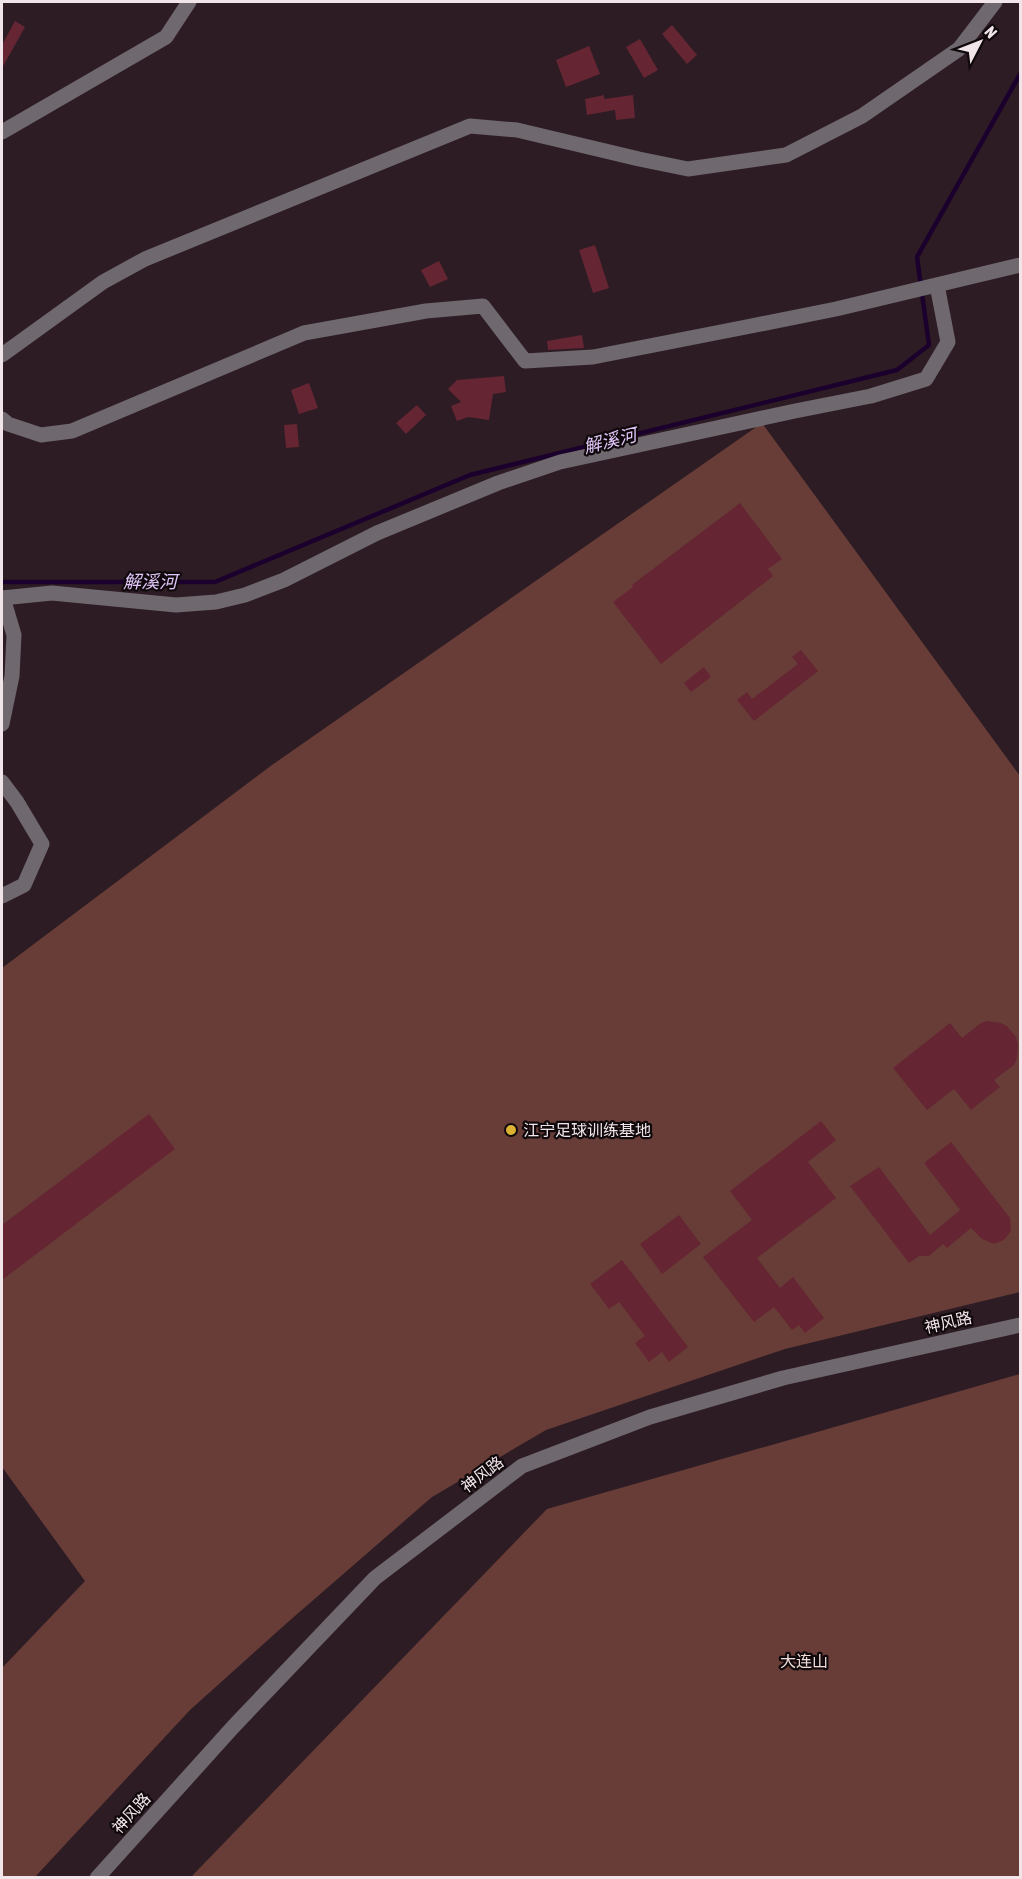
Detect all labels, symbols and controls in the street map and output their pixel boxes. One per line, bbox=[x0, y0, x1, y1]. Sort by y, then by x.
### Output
north arrow bbox=[950, 12, 1010, 72]
text: N bbox=[981, 22, 1001, 41]
water label: 解溪河 bbox=[581, 423, 642, 457]
water label: 解溪河 bbox=[123, 571, 180, 592]
place label: 江宁足球训练基地 bbox=[523, 1121, 651, 1139]
marker: 江宁足球训练基地 bbox=[504, 1123, 518, 1137]
street label: 神风路 bbox=[923, 1308, 973, 1336]
street label: 神风路 bbox=[457, 1452, 507, 1496]
park label: 大连山 bbox=[780, 1652, 828, 1670]
street label: 神风路 bbox=[108, 1789, 154, 1837]

